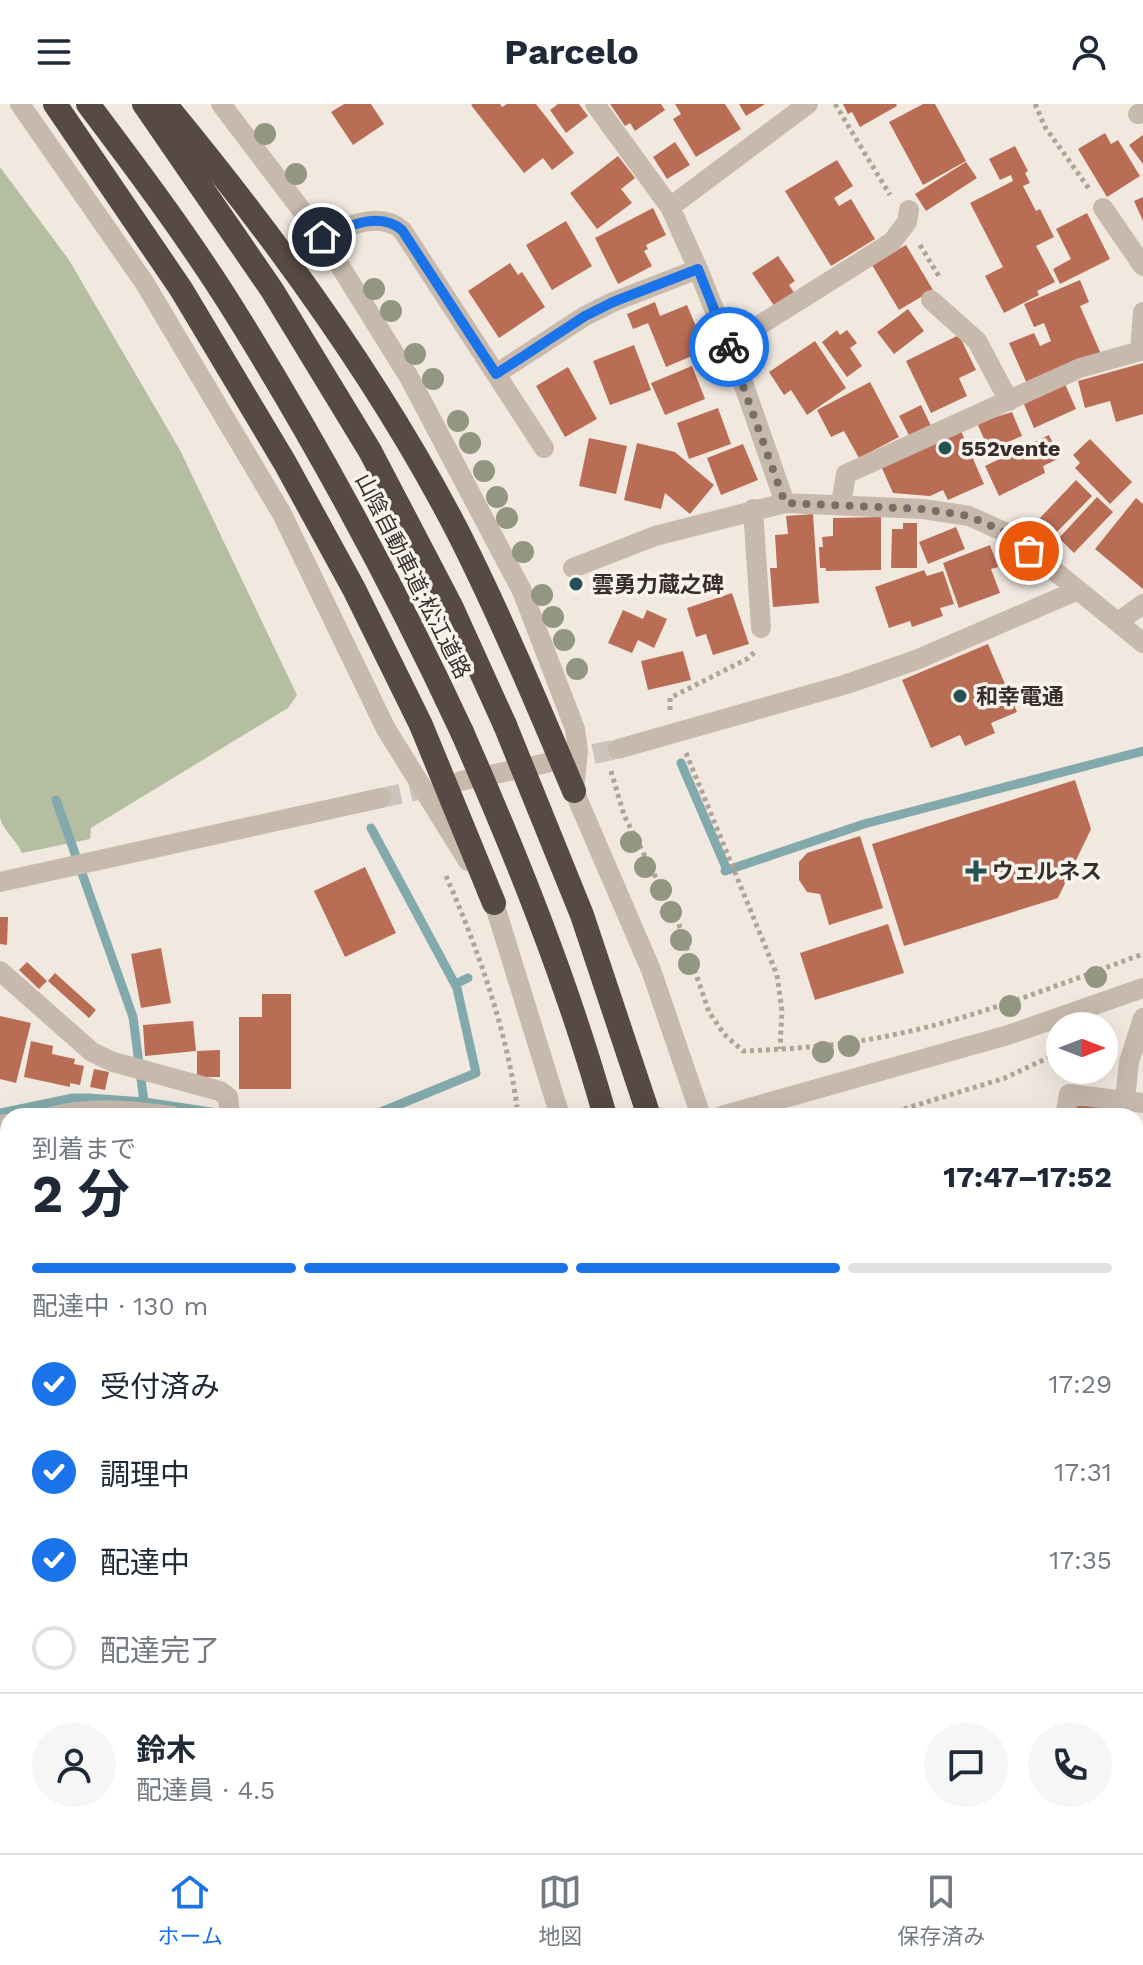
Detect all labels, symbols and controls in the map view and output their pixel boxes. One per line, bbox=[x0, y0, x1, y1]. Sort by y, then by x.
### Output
icon: menu bbox=[32, 30, 76, 74]
icon: person bbox=[1067, 30, 1111, 74]
text: Parcelo bbox=[504, 31, 639, 73]
pin bbox=[288, 203, 356, 271]
icon: home bbox=[300, 215, 344, 259]
courier bbox=[689, 307, 769, 387]
icon: bike bbox=[707, 325, 751, 369]
place label: 552vente bbox=[961, 436, 1061, 461]
marker: 552vente bbox=[936, 439, 954, 457]
street label: 山陰自動車道;松江道路 bbox=[350, 469, 476, 683]
pin bbox=[995, 517, 1063, 585]
icon: bag bbox=[1007, 529, 1051, 573]
place label: 雲勇力蔵之碑 bbox=[592, 572, 724, 597]
marker: 雲勇力蔵之碑 bbox=[567, 575, 585, 593]
place label: 和幸電通 bbox=[976, 684, 1064, 709]
marker: 和幸電通 bbox=[951, 687, 969, 705]
place label: ウェルネス bbox=[992, 859, 1102, 884]
marker: ウェルネス bbox=[967, 862, 985, 880]
north arrow bbox=[1046, 1012, 1118, 1084]
map controls bbox=[1046, 1012, 1118, 1084]
text: 到着まで bbox=[32, 1134, 136, 1164]
text: 17:47–17:52 bbox=[943, 1159, 1112, 1194]
text: 2 分 bbox=[32, 1164, 130, 1225]
text: 配達中 · 130 m bbox=[32, 1291, 208, 1321]
icon: check bbox=[32, 1362, 76, 1406]
text: 受付済み bbox=[100, 1369, 220, 1404]
text: 17:29 bbox=[1048, 1369, 1112, 1399]
icon: check bbox=[32, 1450, 76, 1494]
text: 調理中 bbox=[100, 1457, 190, 1492]
text: 17:31 bbox=[1054, 1457, 1112, 1487]
icon: check bbox=[32, 1538, 76, 1582]
text: 配達中 bbox=[100, 1545, 190, 1580]
text: 17:35 bbox=[1049, 1545, 1112, 1575]
text: 配達完了 bbox=[100, 1633, 220, 1668]
button: person bbox=[32, 1723, 116, 1807]
button: chat bbox=[924, 1723, 1008, 1807]
button: phone bbox=[1028, 1723, 1112, 1807]
text: 鈴木 bbox=[136, 1732, 196, 1767]
text: 配達員 · 4.5 bbox=[136, 1775, 275, 1805]
tab: ホーム bbox=[158, 1870, 223, 1950]
tab: 地図 bbox=[538, 1870, 582, 1950]
tab: 保存済み bbox=[897, 1870, 985, 1950]

